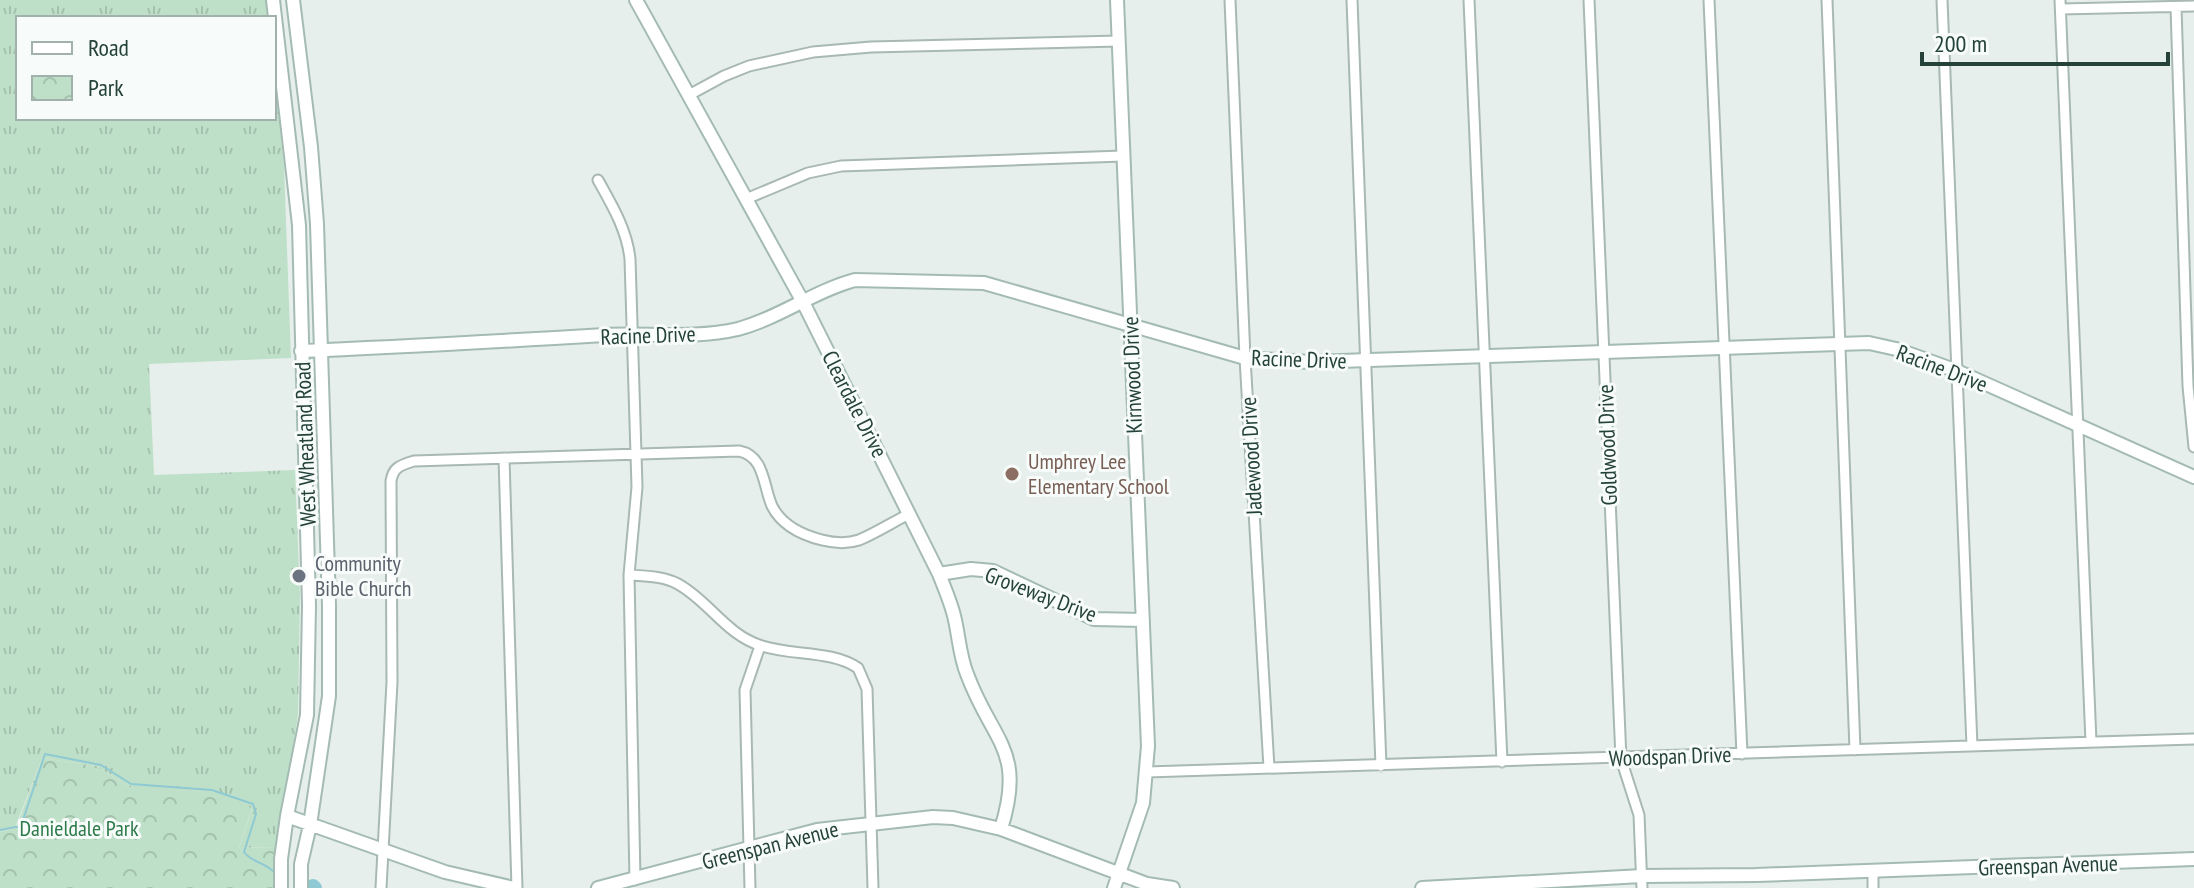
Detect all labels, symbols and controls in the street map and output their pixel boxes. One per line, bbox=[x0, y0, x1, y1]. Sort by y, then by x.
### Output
legend bbox=[16, 16, 276, 120]
scale bar bbox=[1922, 16, 2168, 66]
text: 200 m bbox=[1934, 28, 1987, 59]
text: Road bbox=[88, 32, 129, 63]
text: Park bbox=[88, 72, 124, 103]
street label: Kirnwood Drive bbox=[1116, 316, 1148, 434]
street label: Racine Drive bbox=[600, 319, 696, 351]
street label: Racine Drive bbox=[1892, 338, 1992, 398]
street label: Racine Drive bbox=[1251, 343, 1347, 375]
street label: Cleardale Drive bbox=[816, 346, 894, 462]
street label: West Wheatland Road bbox=[288, 361, 322, 527]
street label: Goldwood Drive bbox=[1591, 384, 1623, 506]
street label: Jadewood Drive bbox=[1234, 396, 1268, 517]
place label: Umphrey Lee Elementary School bbox=[1028, 447, 1170, 500]
marker: Umphrey Lee Elementary School bbox=[1003, 465, 1021, 483]
place label: Community Bible Church bbox=[315, 549, 411, 602]
street label: Groveway Drive bbox=[981, 560, 1101, 628]
marker: Community Bible Church bbox=[290, 567, 308, 585]
street label: Woodspan Drive bbox=[1608, 740, 1732, 772]
park label: Danieldale Park bbox=[20, 814, 139, 842]
street label: Greenspan Avenue bbox=[699, 815, 841, 875]
street label: Greenspan Avenue bbox=[1978, 849, 2118, 881]

